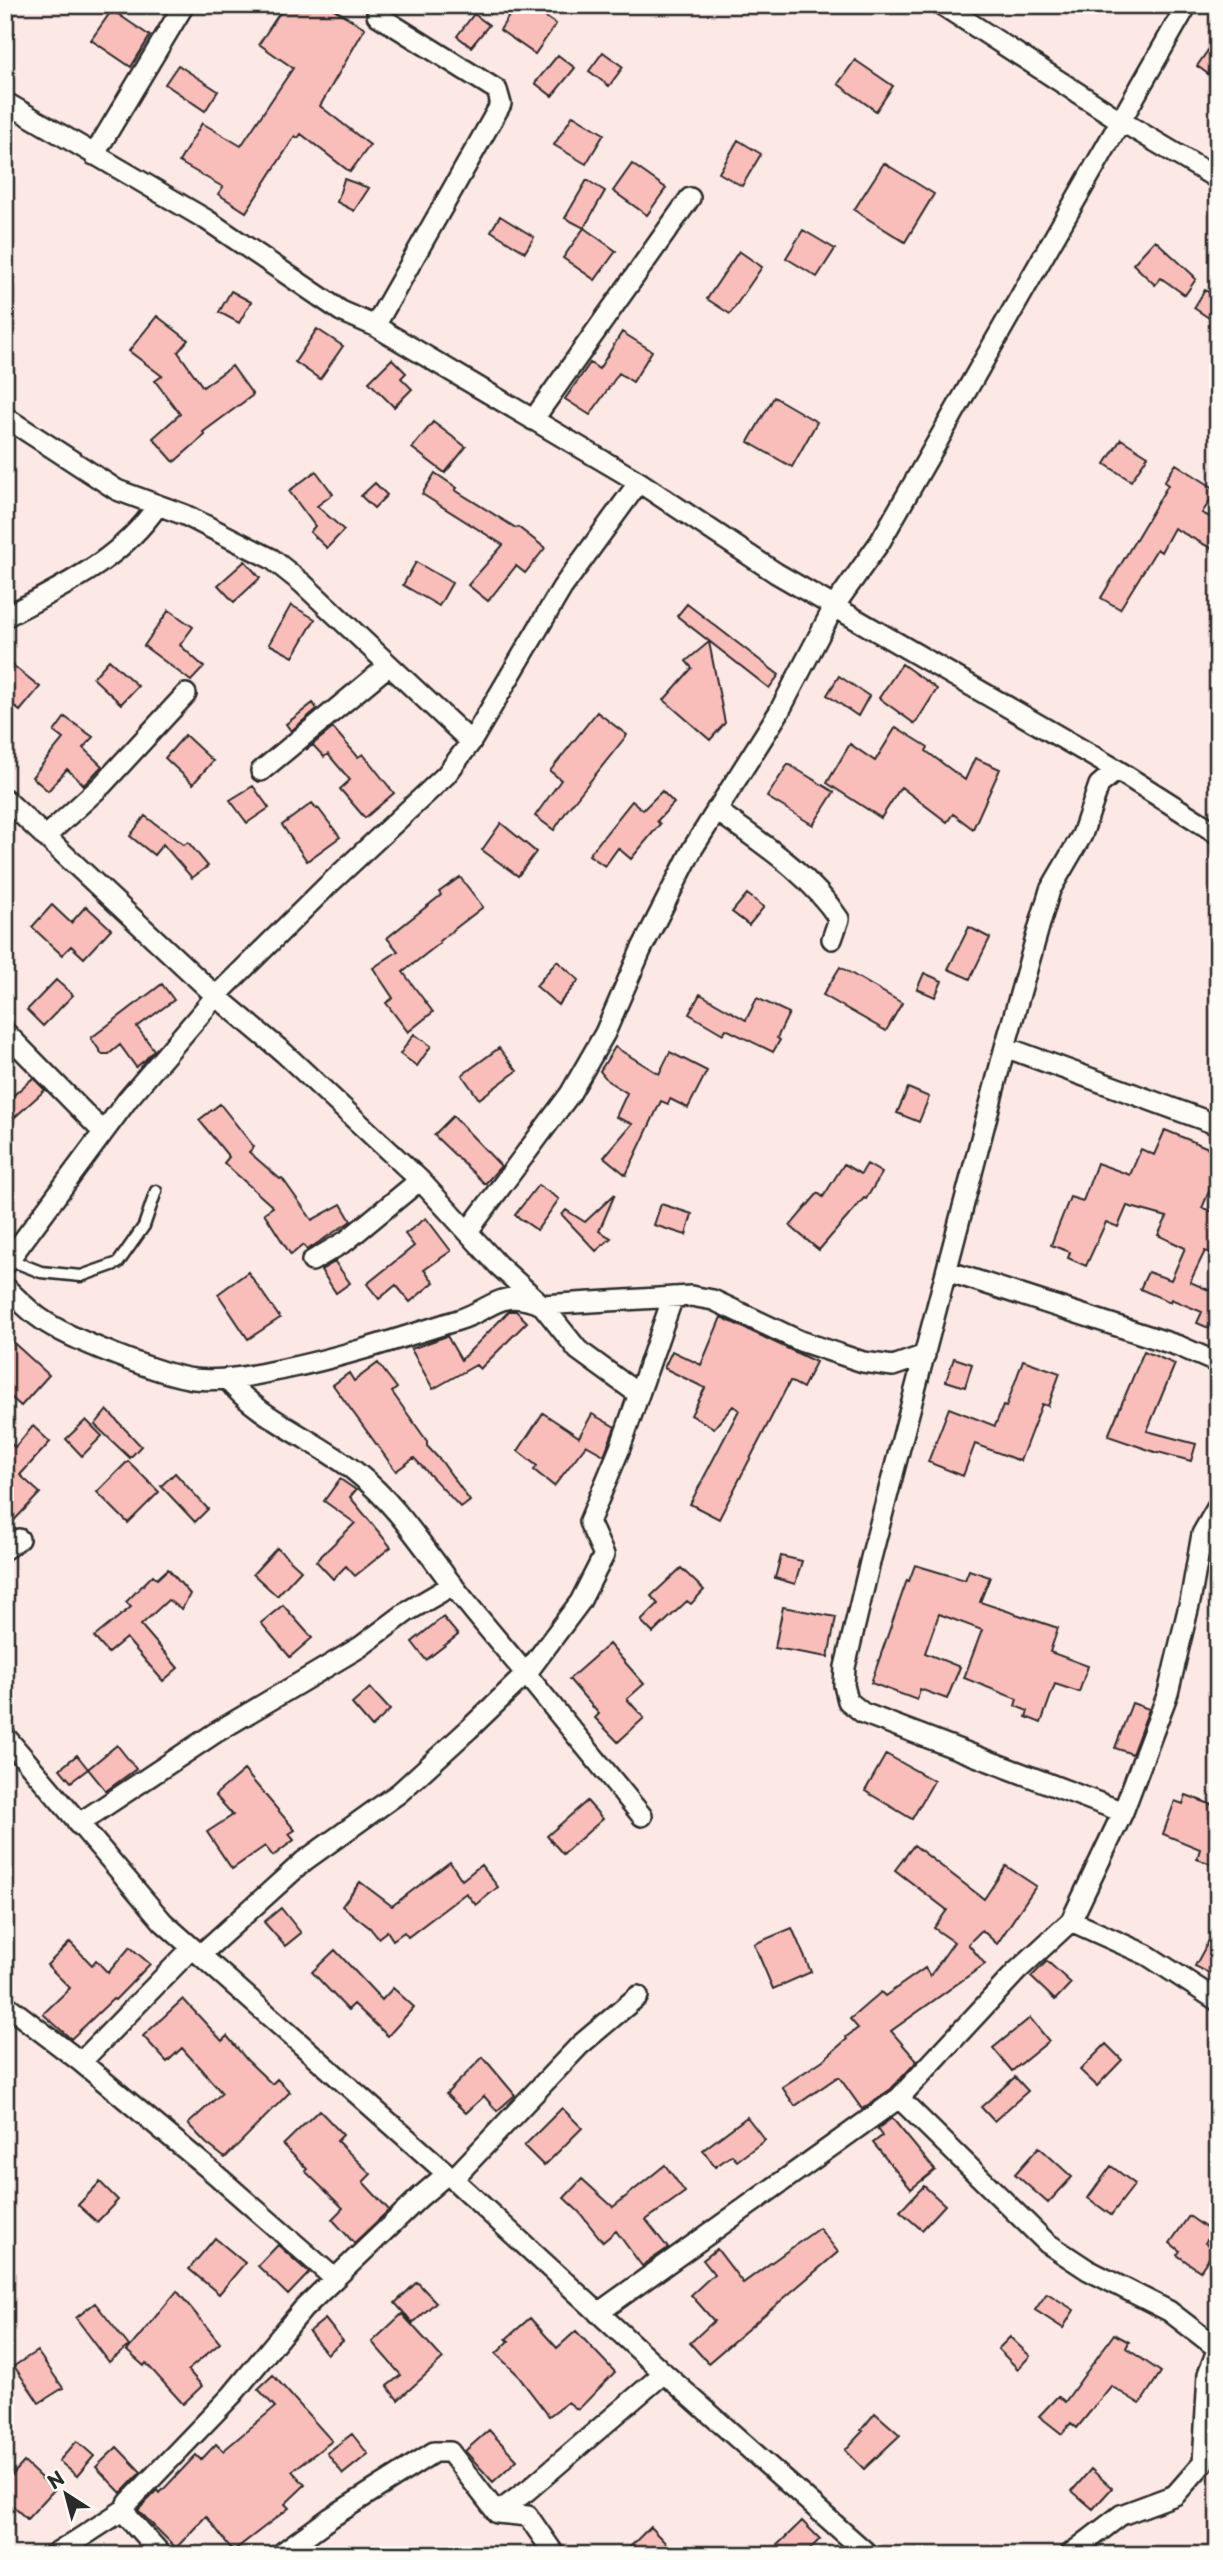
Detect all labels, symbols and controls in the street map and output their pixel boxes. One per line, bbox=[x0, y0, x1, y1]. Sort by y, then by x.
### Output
north arrow bbox=[32, 2458, 102, 2528]
text: N bbox=[41, 2464, 70, 2495]

